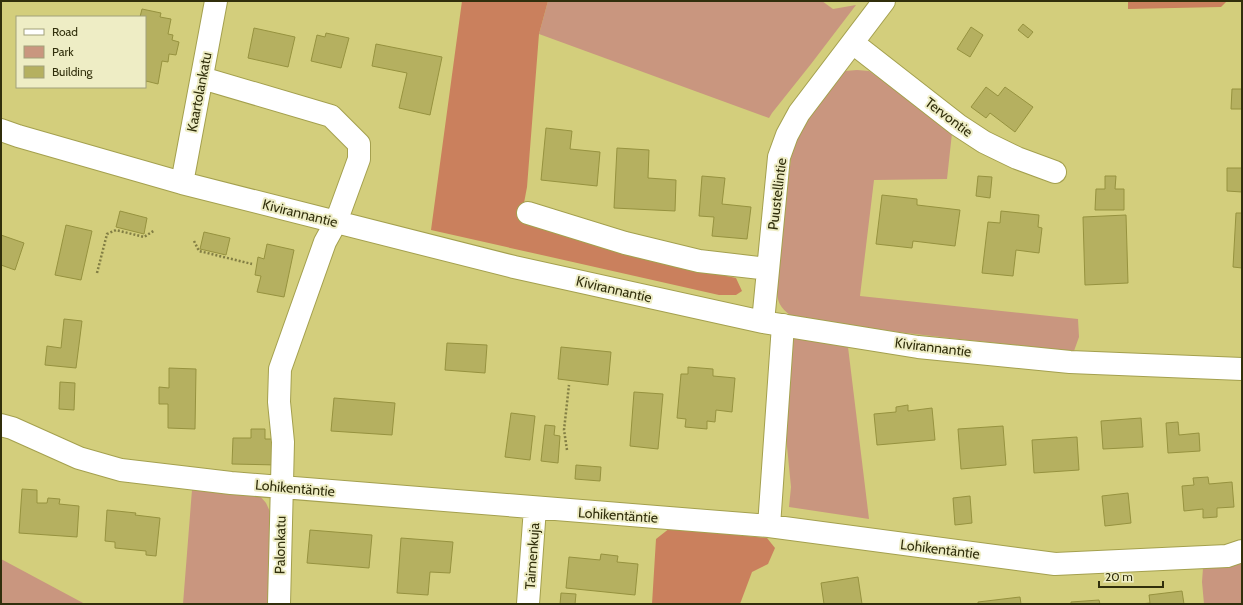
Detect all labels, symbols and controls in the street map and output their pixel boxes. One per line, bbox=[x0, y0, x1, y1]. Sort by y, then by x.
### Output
legend bbox=[16, 16, 146, 88]
text: Road bbox=[52, 24, 78, 39]
text: Park bbox=[52, 44, 74, 59]
street label: Kaartolankatu bbox=[182, 51, 216, 133]
text: Building bbox=[52, 64, 94, 79]
street label: Tervontie bbox=[922, 93, 976, 141]
street label: Puustellintie bbox=[764, 157, 790, 231]
street label: Kivirannantie bbox=[260, 195, 340, 231]
street label: Kivirannantie bbox=[574, 272, 654, 306]
street label: Kivirannantie bbox=[894, 333, 972, 361]
street label: Lohikentäntie bbox=[254, 476, 336, 500]
street label: Lohikentäntie bbox=[577, 503, 659, 527]
street label: Palonkatu bbox=[270, 516, 290, 574]
street label: Taimenkuja bbox=[521, 522, 543, 590]
street label: Lohikentäntie bbox=[899, 535, 981, 563]
scale bar bbox=[1099, 563, 1163, 589]
text: 20 m bbox=[1105, 569, 1133, 584]

